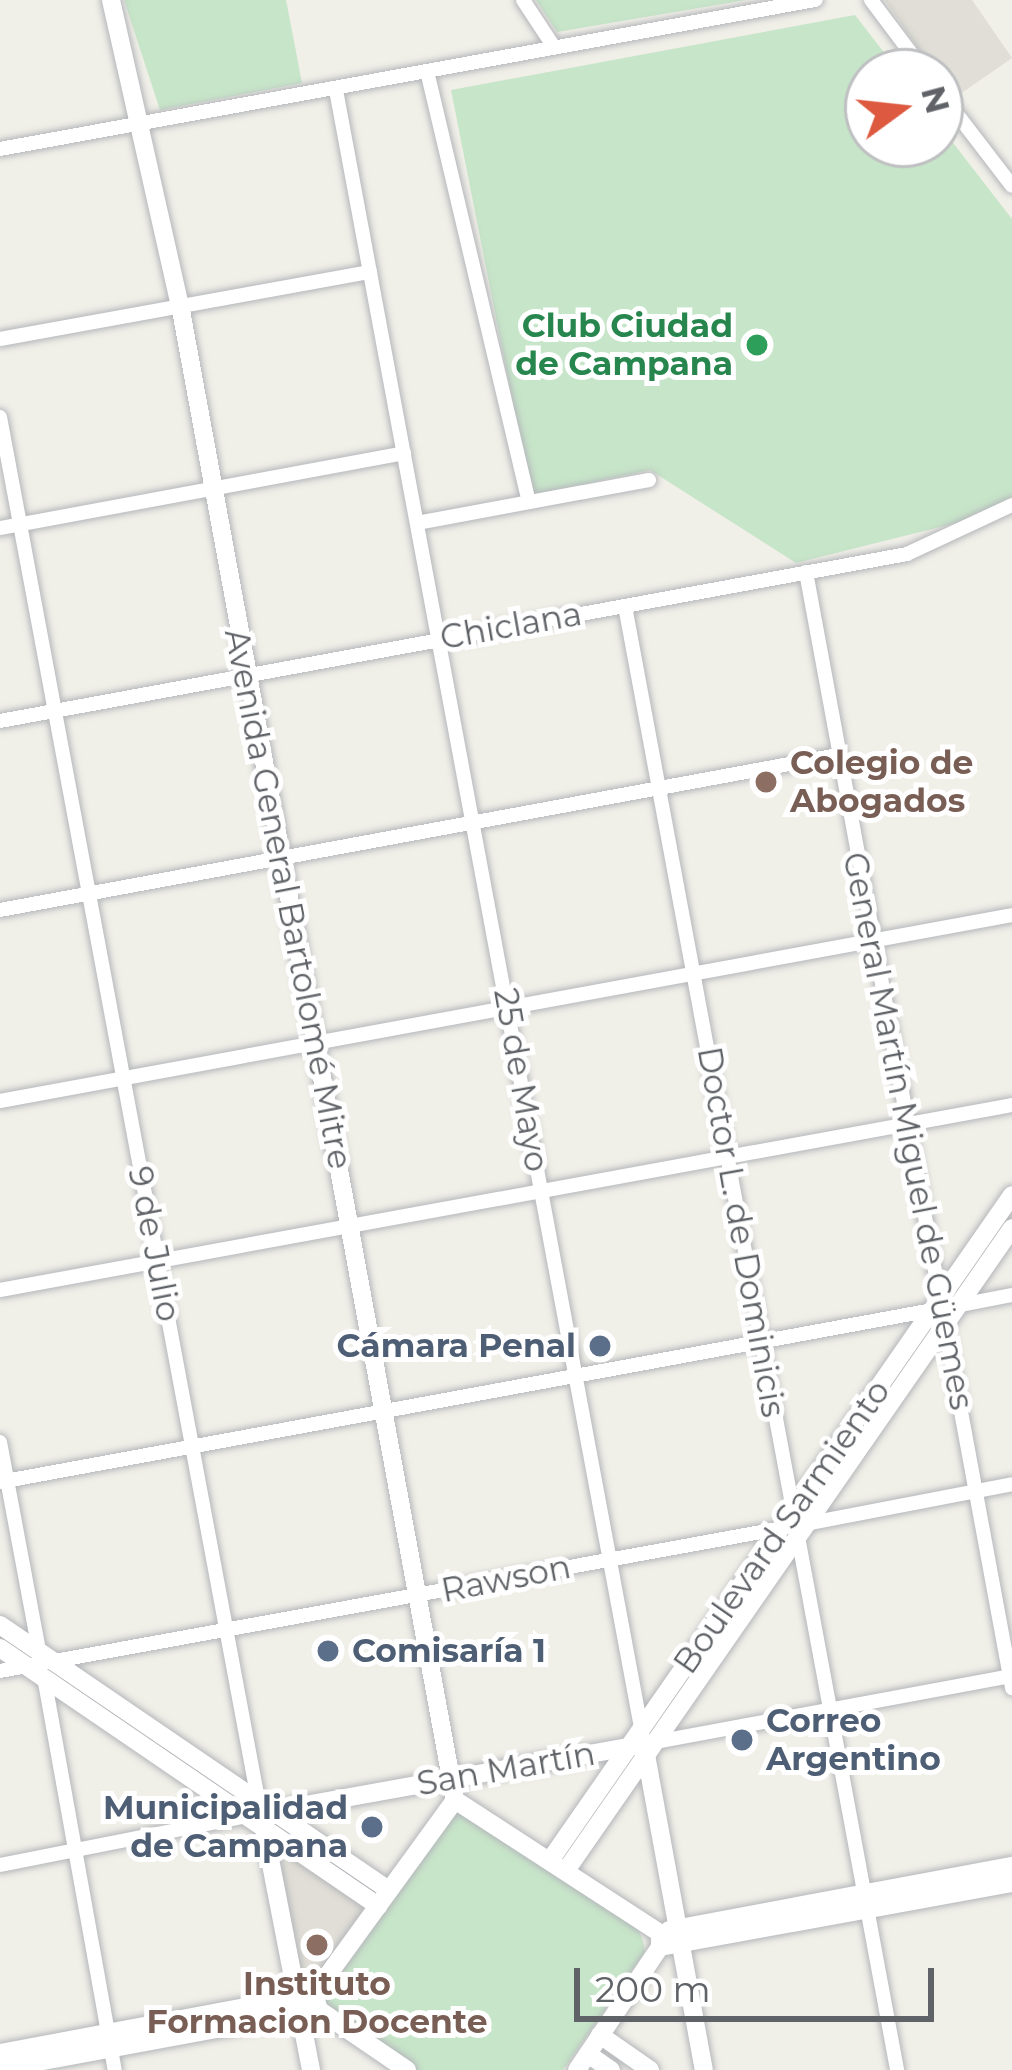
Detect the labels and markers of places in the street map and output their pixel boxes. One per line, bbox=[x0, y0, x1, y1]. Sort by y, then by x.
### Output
place label: Club Ciudad de Campana bbox=[515, 306, 733, 384]
marker: Club Ciudad de Campana bbox=[744, 332, 770, 358]
place label: Colegio de Abogados bbox=[790, 743, 973, 821]
marker: Colegio de Abogados bbox=[753, 769, 779, 795]
place label: Cámara Penal bbox=[337, 1326, 576, 1366]
marker: Cámara Penal bbox=[587, 1333, 613, 1359]
place label: Comisaría 1 bbox=[352, 1631, 546, 1671]
marker: Comisaría 1 bbox=[315, 1638, 341, 1664]
place label: Correo Argentino bbox=[766, 1701, 941, 1779]
marker: Correo Argentino bbox=[729, 1727, 755, 1753]
place label: Municipalidad de Campana bbox=[103, 1788, 348, 1866]
marker: Municipalidad de Campana bbox=[359, 1814, 385, 1840]
marker: Instituto Formacion Docente bbox=[304, 1932, 330, 1958]
place label: Instituto Formacion Docente bbox=[147, 1964, 487, 2042]

